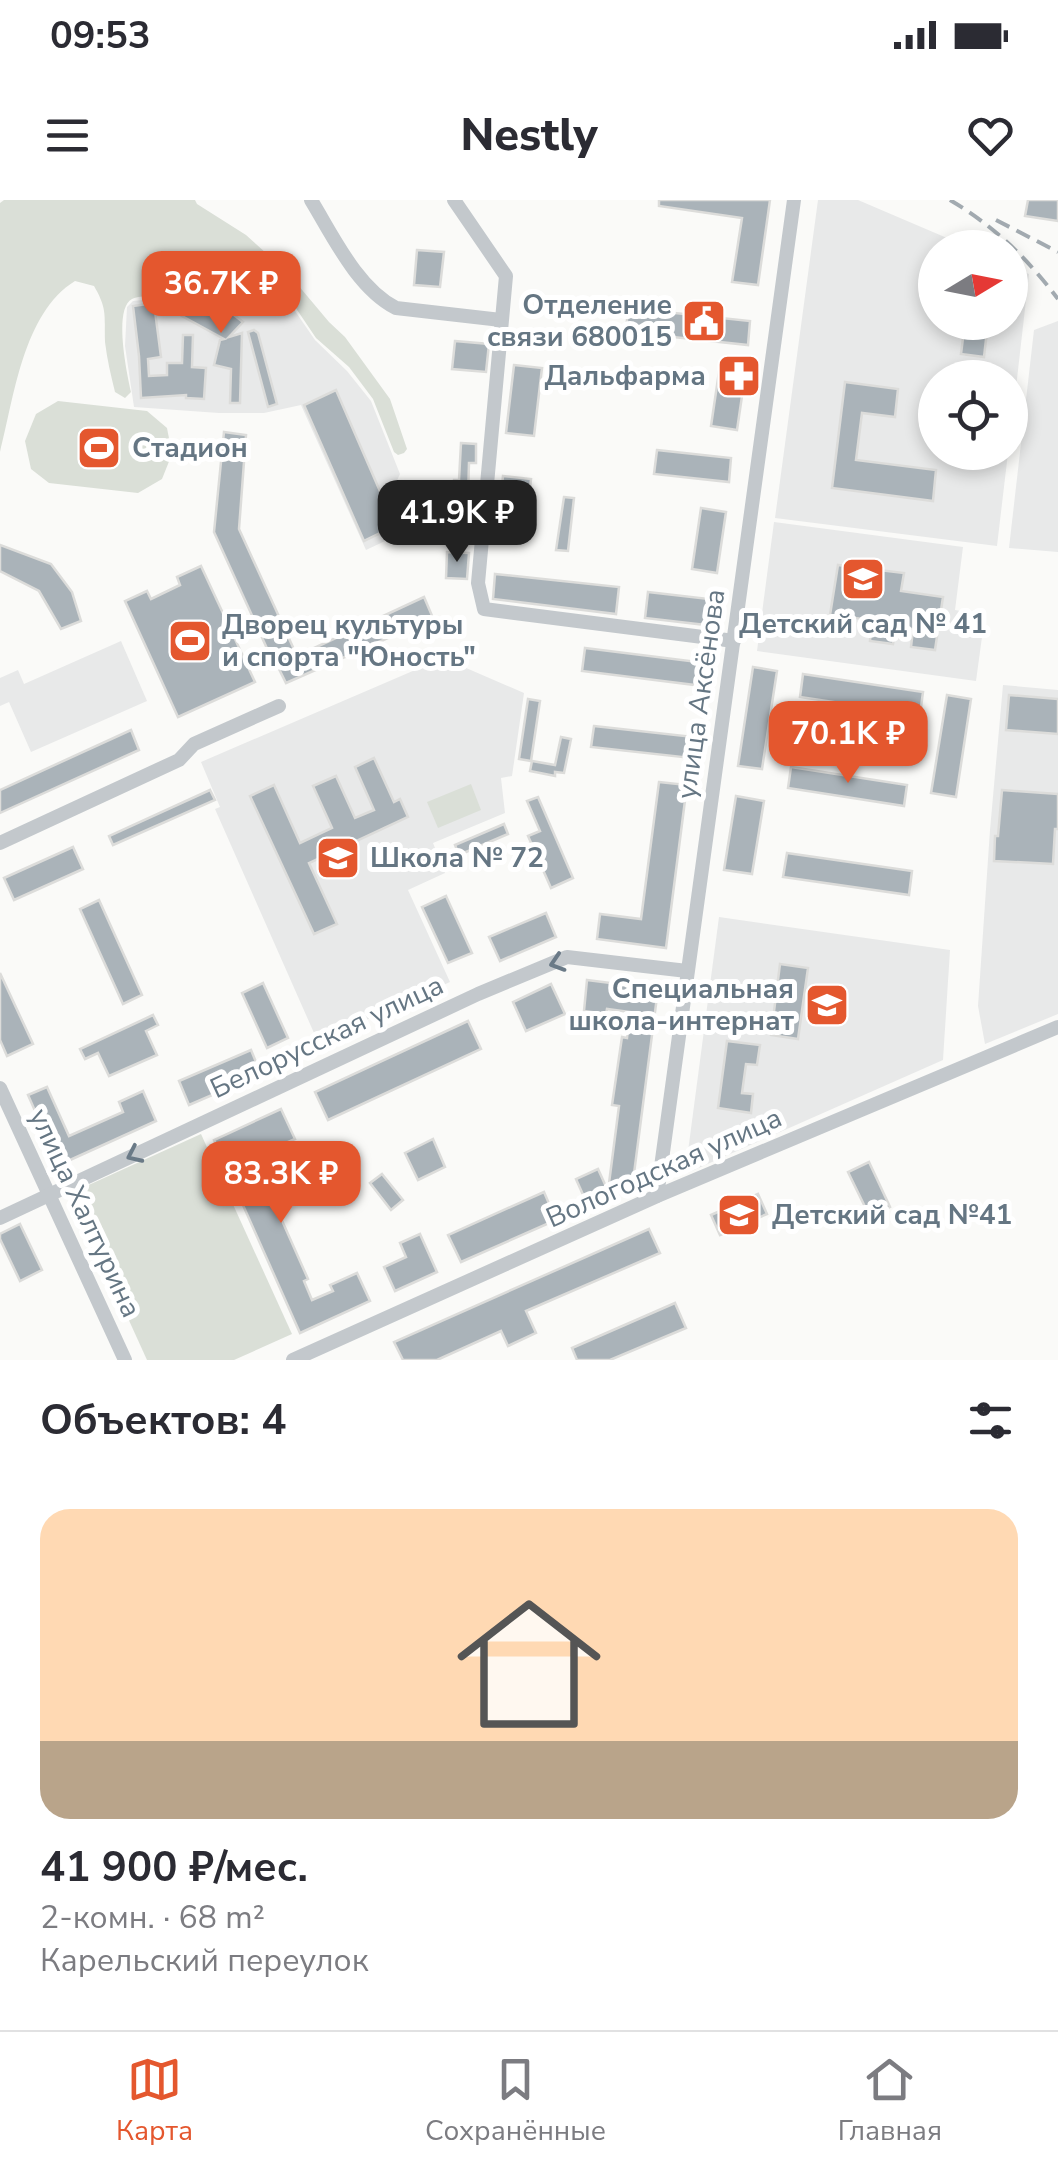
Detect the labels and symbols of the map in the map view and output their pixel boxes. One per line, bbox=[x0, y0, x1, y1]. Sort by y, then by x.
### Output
north arrow bbox=[918, 230, 1028, 340]
pin: 36.7K ₽ bbox=[129, 251, 313, 336]
place label: Отделение связи 680015 bbox=[487, 286, 672, 356]
public building icon: Отделение связи 680015 bbox=[681, 298, 727, 344]
pharmacy icon: Дальфарма bbox=[716, 353, 762, 399]
place label: Дальфарма bbox=[544, 357, 706, 395]
sports icon: Стадион bbox=[76, 425, 122, 471]
place label: Стадион bbox=[132, 429, 248, 467]
pin: 41.9K ₽ bbox=[365, 480, 549, 565]
school or university icon: Детский сад № 41 bbox=[840, 556, 886, 602]
street label: улица Аксёнова bbox=[667, 587, 735, 801]
place label: Детский сад № 41 bbox=[739, 605, 987, 643]
place label: Дворец культуры и спорта "Юность" bbox=[222, 606, 476, 676]
sports icon: Дворец культуры и спорта "Юность" bbox=[167, 618, 213, 664]
pin: 70.1K ₽ bbox=[756, 701, 940, 786]
school or university icon: Школа № 72 bbox=[315, 835, 361, 881]
place label: Школа № 72 bbox=[370, 839, 544, 877]
one-way arrow bbox=[549, 951, 566, 972]
street label: Белорусская улица bbox=[204, 966, 450, 1108]
place label: Специальная школа-интернат bbox=[568, 970, 795, 1040]
school or university icon: Специальная школа-интернат bbox=[804, 982, 850, 1028]
street label: Вологодская улица bbox=[540, 1099, 788, 1237]
street label: улица Халтурина bbox=[20, 1102, 150, 1324]
pin: 83.3K ₽ bbox=[189, 1141, 373, 1226]
one-way arrow bbox=[126, 1143, 144, 1163]
school or university icon: Детский сад №41 bbox=[716, 1192, 762, 1238]
place label: Детский сад №41 bbox=[772, 1196, 1012, 1234]

